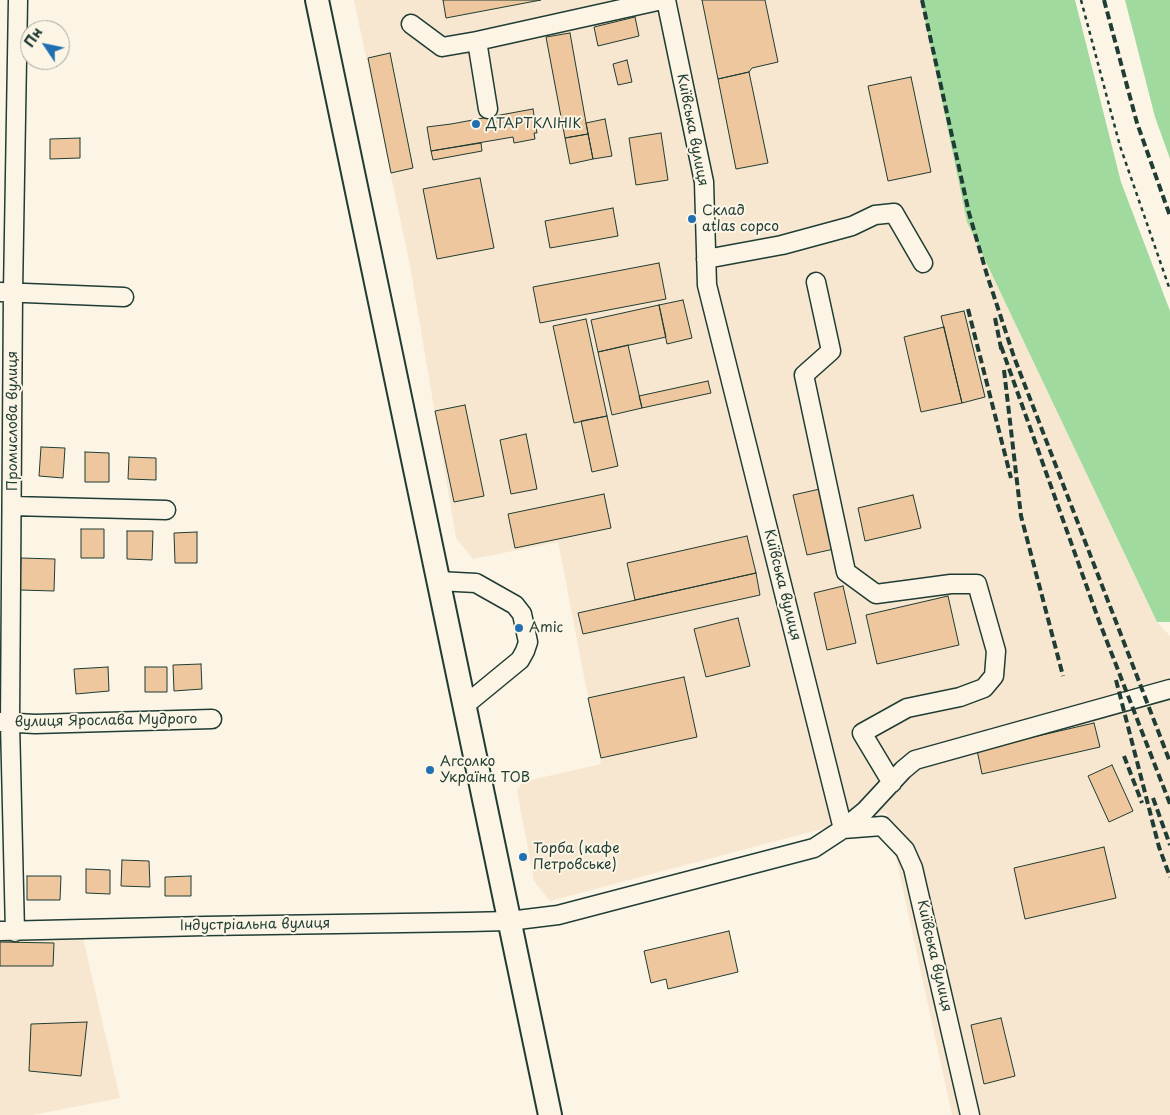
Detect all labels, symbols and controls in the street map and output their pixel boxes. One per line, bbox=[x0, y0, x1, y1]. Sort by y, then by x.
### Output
north arrow bbox=[20, 20, 70, 70]
text: Пн bbox=[19, 23, 47, 51]
street label: Київська вулиця bbox=[673, 72, 711, 188]
place label: ДТАРТКЛІНІК bbox=[486, 116, 581, 132]
marker: ДТАРТКЛІНІК bbox=[470, 118, 482, 130]
place label: Склад atlas copco bbox=[702, 203, 779, 236]
marker: Склад atlas copco bbox=[686, 213, 698, 225]
street label: Промислова вулиця bbox=[5, 351, 21, 491]
street label: Київська вулиця bbox=[760, 528, 804, 642]
place label: Amic bbox=[529, 620, 563, 636]
marker: Amic bbox=[513, 622, 525, 634]
street label: вулиця Ярослава Мудрого bbox=[14, 711, 198, 731]
place label: Агсолко Україна ТОВ bbox=[440, 754, 530, 786]
marker: Агсолко Україна ТОВ bbox=[424, 764, 436, 776]
place label: Торба (кафе Петровське) bbox=[533, 841, 620, 874]
marker: Торба (кафе Петровське) bbox=[517, 851, 529, 863]
street label: Київська вулиця bbox=[913, 899, 955, 1013]
street label: Індустріальна вулиця bbox=[180, 915, 330, 935]

